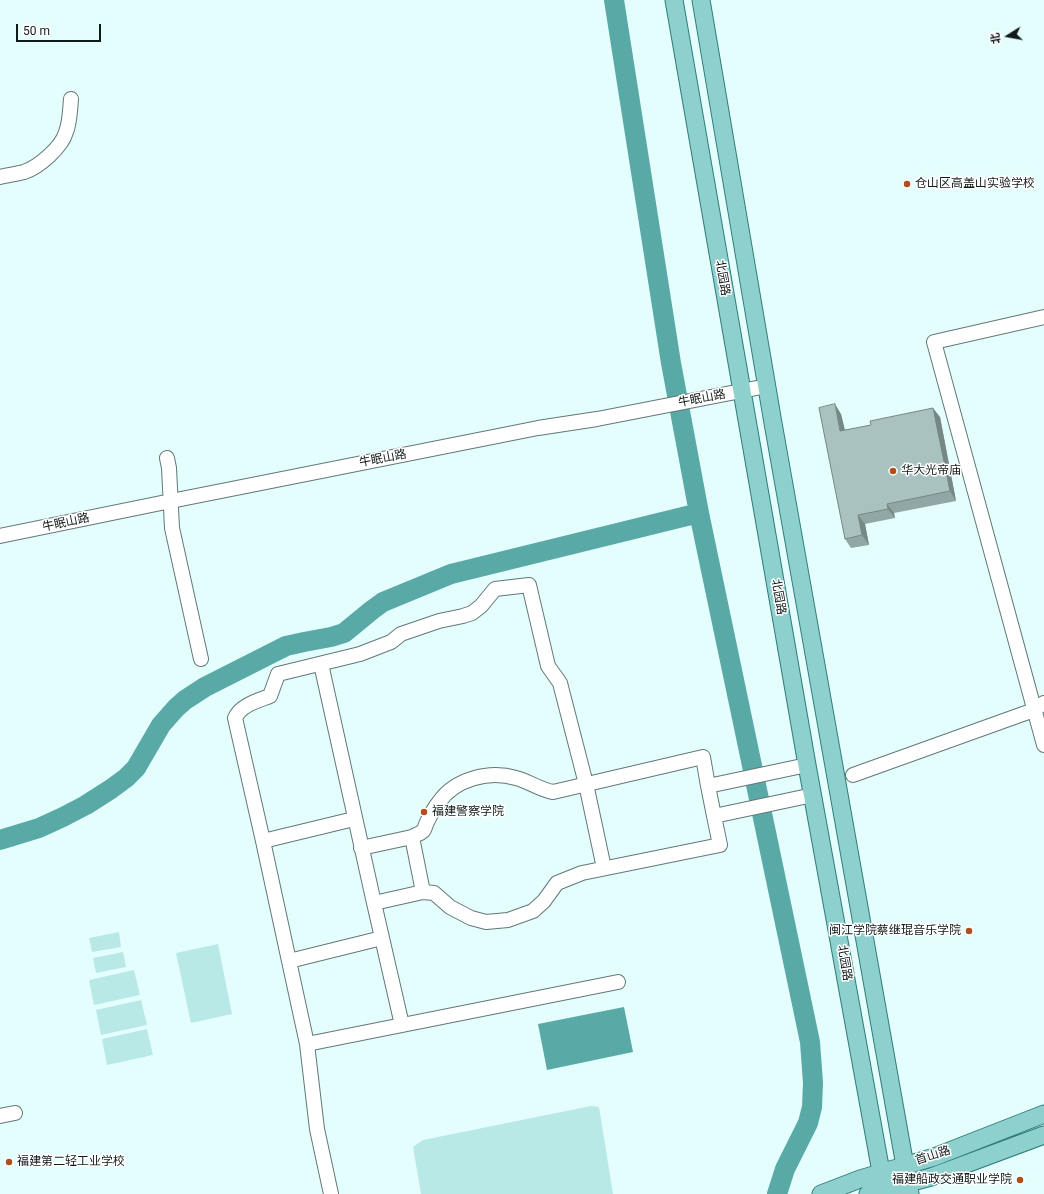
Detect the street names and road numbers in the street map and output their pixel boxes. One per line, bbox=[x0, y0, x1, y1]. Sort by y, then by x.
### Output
street label: 北园路 bbox=[712, 259, 732, 297]
street label: 牛眠山路 bbox=[677, 387, 727, 411]
street label: 牛眠山路 bbox=[358, 447, 408, 471]
street label: 牛眠山路 bbox=[41, 511, 91, 535]
street label: 北园路 bbox=[768, 578, 788, 616]
street label: 北园路 bbox=[834, 944, 854, 982]
street label: 首山路 bbox=[914, 1144, 952, 1168]

